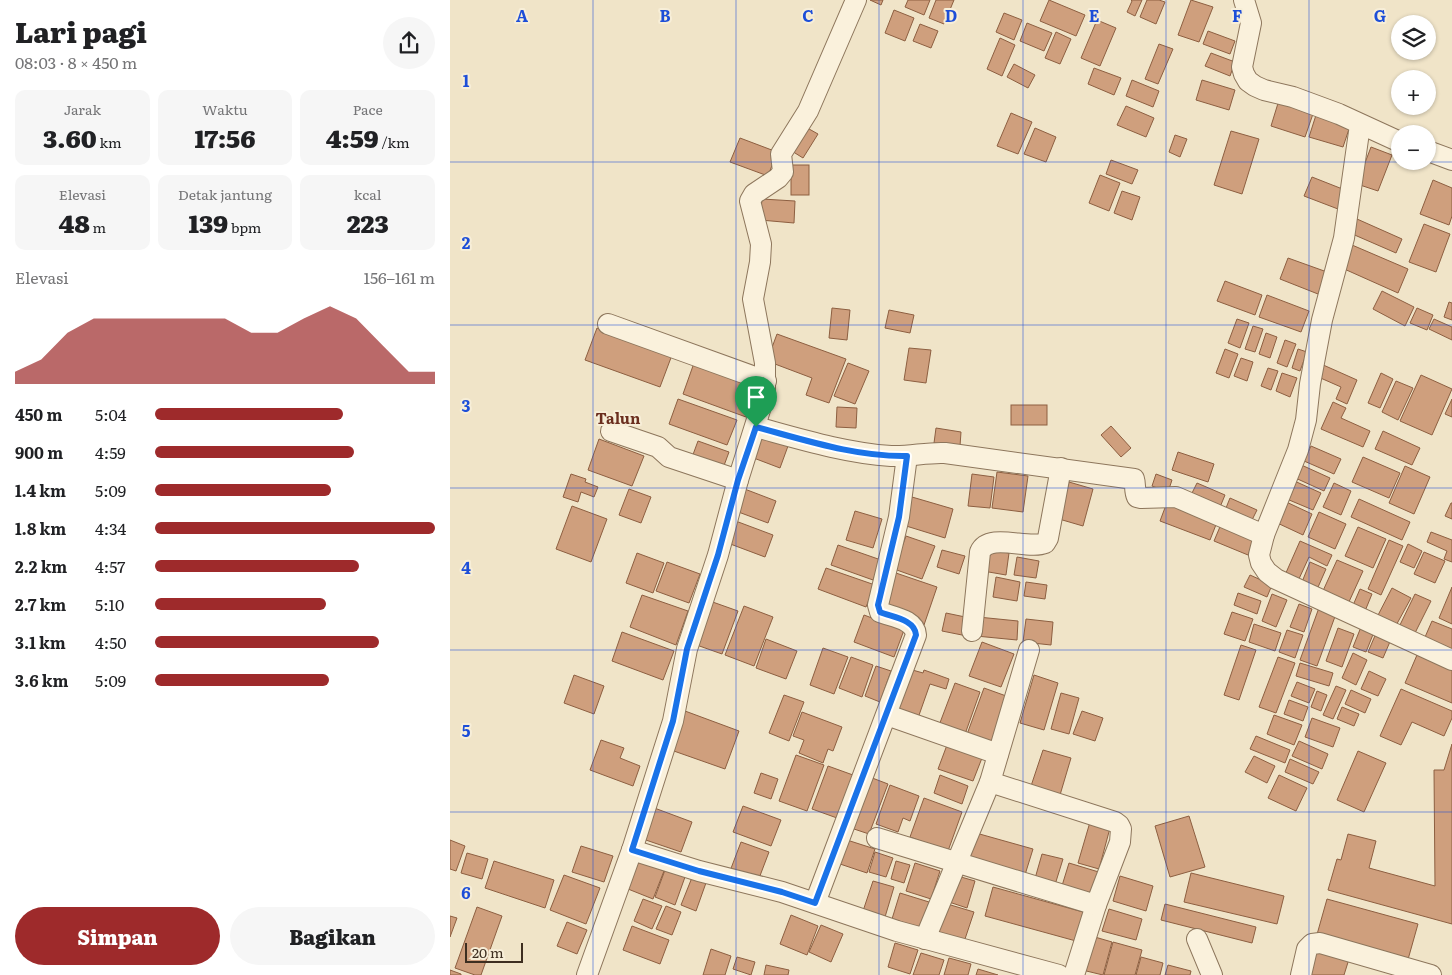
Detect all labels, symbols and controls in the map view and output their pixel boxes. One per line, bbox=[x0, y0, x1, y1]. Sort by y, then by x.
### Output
text: A bbox=[516, 3, 528, 27]
text: B bbox=[659, 3, 671, 27]
text: C bbox=[802, 3, 814, 27]
text: D bbox=[945, 3, 957, 27]
text: E bbox=[1089, 3, 1100, 27]
text: F bbox=[1232, 3, 1242, 27]
text: G bbox=[1374, 3, 1386, 27]
text: Lari pagi bbox=[15, 10, 147, 52]
map controls bbox=[1391, 15, 1436, 170]
button: layers bbox=[1391, 15, 1436, 60]
button: share bbox=[383, 17, 435, 69]
text: 08:03 · 8 × 450 m bbox=[15, 50, 137, 74]
text: 1 bbox=[463, 68, 470, 92]
button: + bbox=[1391, 70, 1436, 115]
text: Jarak bbox=[64, 99, 101, 119]
text: Waktu bbox=[202, 99, 248, 119]
text: Pace bbox=[353, 99, 383, 119]
text: 3.60 bbox=[43, 119, 97, 156]
text: 17:56 bbox=[194, 119, 256, 156]
text: 4:59 bbox=[326, 119, 379, 156]
button: − bbox=[1391, 125, 1436, 170]
text: km bbox=[97, 132, 122, 152]
text: /km bbox=[379, 132, 410, 152]
text: Elevasi bbox=[59, 184, 106, 204]
text: Detak jantung bbox=[178, 184, 272, 204]
text: kcal bbox=[354, 184, 381, 204]
text: 48 bbox=[59, 204, 90, 241]
text: 139 bbox=[189, 204, 228, 241]
text: 223 bbox=[347, 204, 389, 241]
text: m bbox=[90, 217, 106, 237]
text: bpm bbox=[228, 217, 261, 237]
text: 2 bbox=[462, 230, 471, 254]
text: Elevasi bbox=[15, 265, 69, 289]
text: 156–161 m bbox=[363, 265, 435, 289]
pin bbox=[735, 376, 777, 427]
icon: arrive bbox=[742, 383, 770, 411]
text: 3 bbox=[462, 393, 471, 417]
text: 450 m bbox=[15, 402, 62, 426]
text: 5:04 bbox=[95, 402, 127, 426]
district label: Talun bbox=[596, 406, 641, 429]
text: 900 m bbox=[15, 440, 63, 464]
text: 4:59 bbox=[95, 440, 126, 464]
text: 1.4 km bbox=[15, 478, 66, 502]
text: 5:09 bbox=[95, 478, 126, 502]
text: 1.8 km bbox=[15, 516, 66, 540]
text: 4:34 bbox=[95, 516, 126, 540]
text: 2.2 km bbox=[15, 554, 67, 578]
text: 4:57 bbox=[95, 554, 125, 578]
text: 4 bbox=[461, 555, 471, 579]
text: 2.7 km bbox=[15, 592, 66, 616]
text: 5:10 bbox=[95, 592, 124, 616]
text: 3.1 km bbox=[15, 630, 66, 654]
text: 4:50 bbox=[95, 630, 127, 654]
text: 3.6 km bbox=[15, 668, 68, 692]
text: 5:09 bbox=[95, 668, 126, 692]
text: 5 bbox=[462, 718, 471, 742]
text: 6 bbox=[461, 880, 471, 904]
button: Simpan bbox=[15, 907, 220, 965]
button: Bagikan bbox=[230, 907, 435, 965]
scale bar bbox=[465, 940, 522, 963]
text: 20 m bbox=[472, 942, 504, 962]

